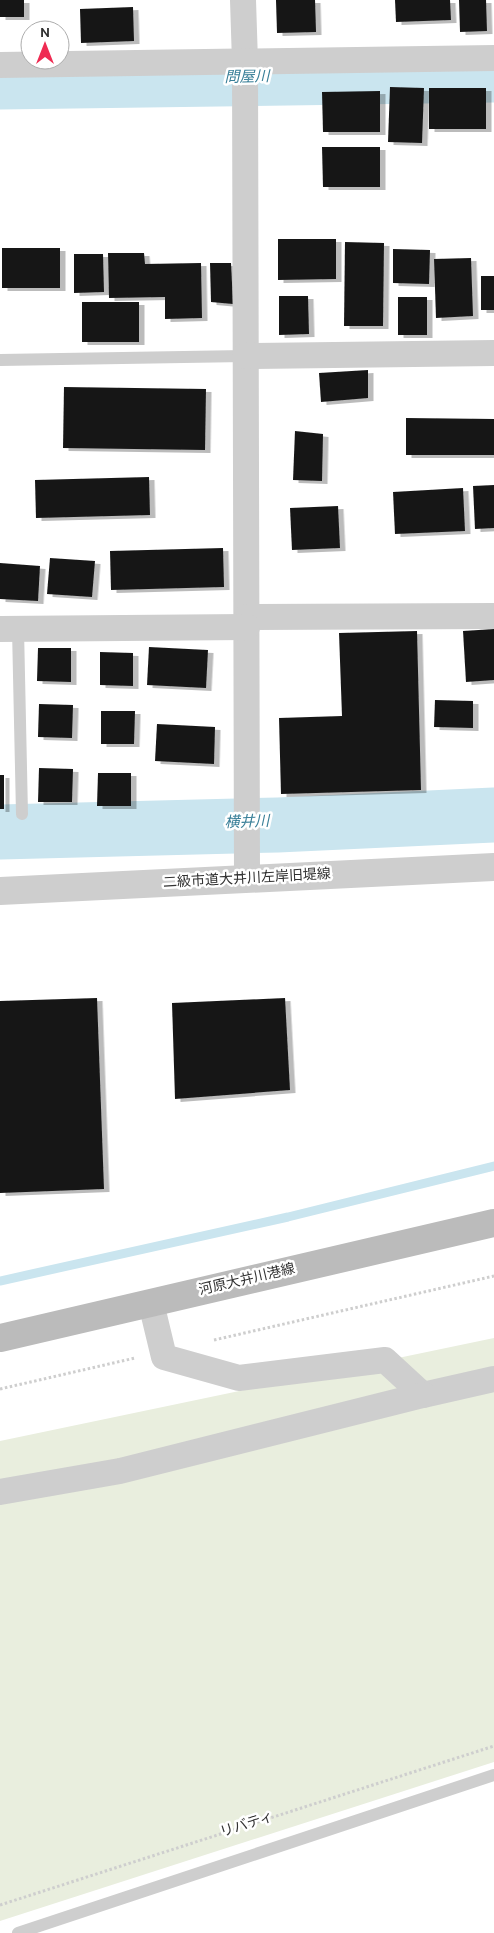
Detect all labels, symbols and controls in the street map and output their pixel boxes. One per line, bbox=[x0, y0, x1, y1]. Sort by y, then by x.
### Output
north arrow bbox=[20, 20, 70, 70]
text: N bbox=[40, 25, 50, 42]
water label: 問屋川 bbox=[224, 68, 272, 88]
water label: 横井川 bbox=[224, 813, 272, 833]
street label: 二級市道大井川左岸旧堤線 bbox=[163, 865, 331, 892]
street label: 河原大井川港線 bbox=[197, 1260, 297, 1299]
street label: リバティ bbox=[218, 1808, 276, 1842]

